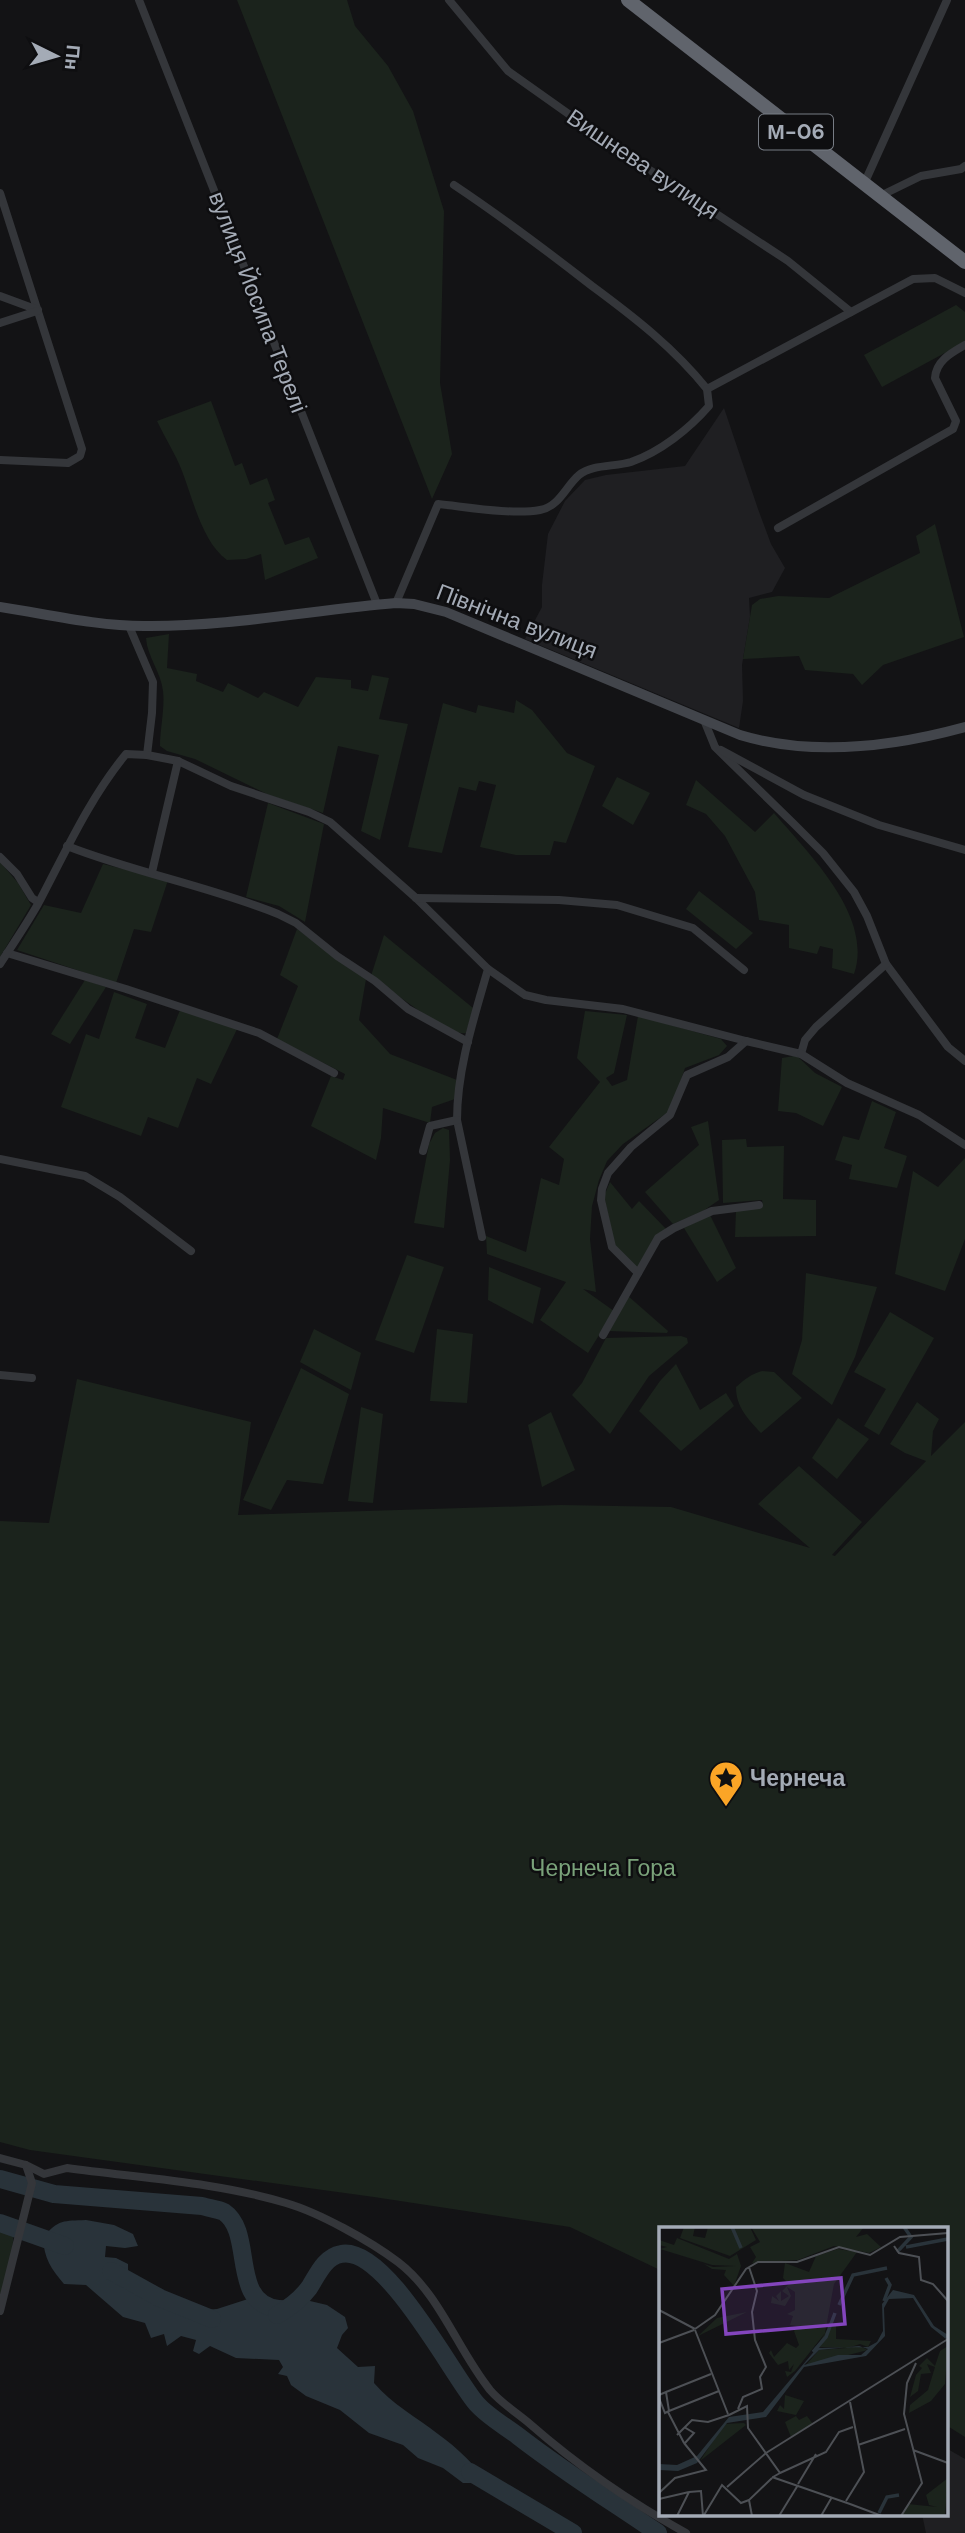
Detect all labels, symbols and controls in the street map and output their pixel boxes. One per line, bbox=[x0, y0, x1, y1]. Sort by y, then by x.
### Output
north arrow bbox=[21, 21, 91, 91]
text: Пн bbox=[59, 44, 86, 71]
street label: Вишнева вулиця bbox=[561, 102, 725, 226]
road number: М-06 bbox=[759, 114, 833, 150]
street label: вулиця Йосипа Терелі bbox=[202, 187, 314, 417]
street label: Північна вулиця bbox=[432, 577, 602, 665]
place icon: Чернеча bbox=[707, 1759, 745, 1808]
place label: Чернеча bbox=[750, 1763, 845, 1793]
park label: Чернеча Гора bbox=[530, 1853, 676, 1883]
inset map bbox=[659, 2227, 948, 2516]

